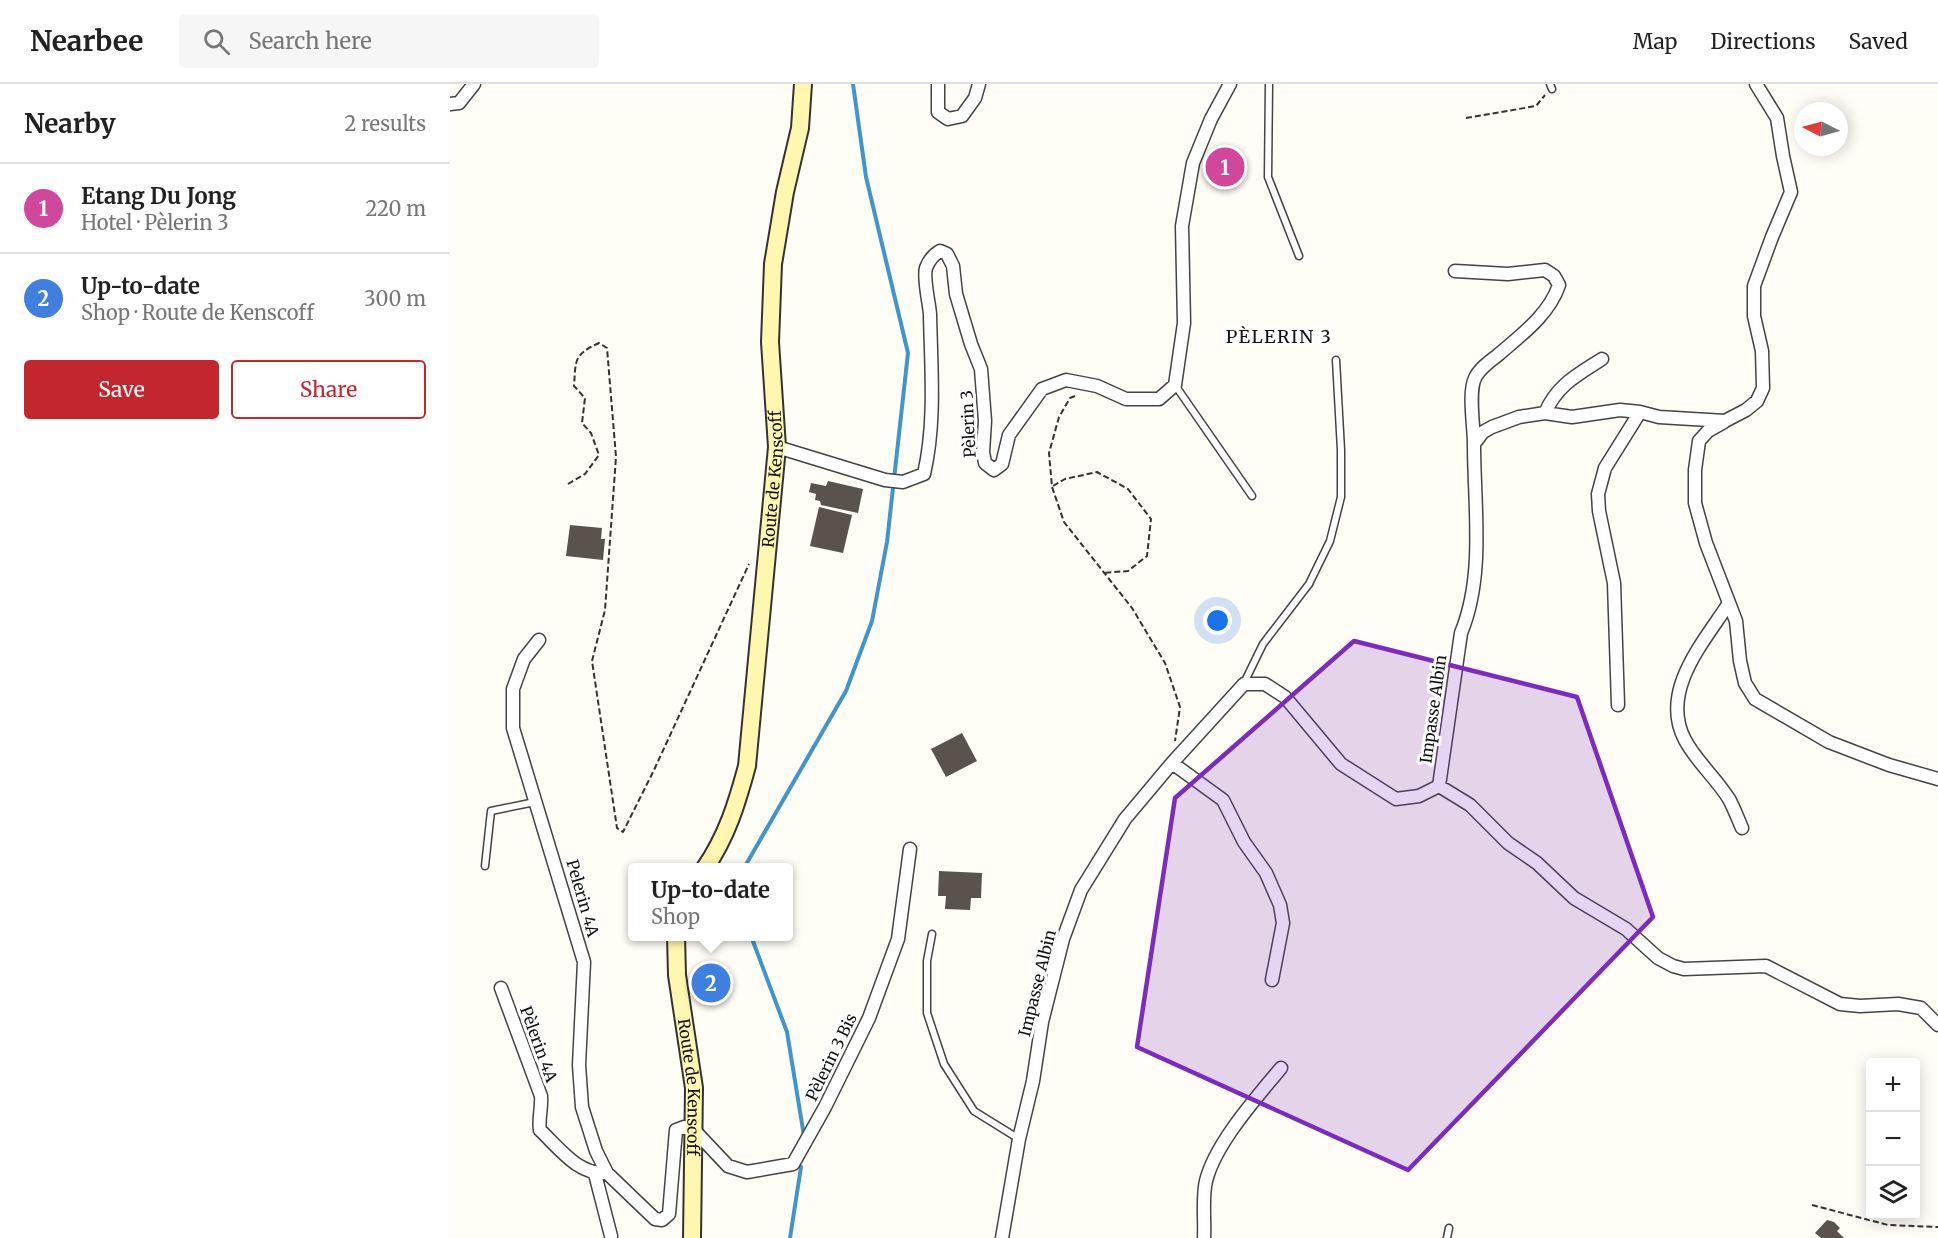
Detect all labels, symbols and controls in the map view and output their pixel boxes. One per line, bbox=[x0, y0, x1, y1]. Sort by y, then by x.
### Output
search box bbox=[179, 14, 599, 68]
text: Nearbee bbox=[30, 23, 143, 59]
icon: search bbox=[200, 25, 233, 58]
text: Search here bbox=[248, 27, 372, 55]
text: Map bbox=[1633, 28, 1677, 55]
text: Directions bbox=[1710, 28, 1815, 55]
text: Saved bbox=[1848, 28, 1908, 55]
north arrow bbox=[1794, 102, 1848, 156]
text: Nearby bbox=[24, 107, 116, 140]
text: 2 results bbox=[344, 111, 426, 136]
pin: 1 bbox=[1206, 144, 1244, 190]
text: Etang Du Jong bbox=[81, 182, 236, 210]
text: 1 bbox=[39, 196, 48, 221]
text: 220 m bbox=[366, 196, 426, 221]
text: Hotel · Pèlerin 3 bbox=[81, 210, 229, 235]
text: Up-to-date bbox=[81, 272, 200, 300]
text: 2 bbox=[38, 286, 49, 311]
text: 300 m bbox=[364, 286, 426, 311]
text: Shop · Route de Kenscoff bbox=[81, 300, 314, 325]
district label: PÈLERIN 3 bbox=[1226, 325, 1332, 348]
button: Save bbox=[24, 360, 219, 419]
button: Share bbox=[231, 360, 426, 419]
street label: Pèlerin 3 bbox=[956, 390, 980, 458]
street label: Route de Kenscoff bbox=[758, 409, 787, 549]
your location bbox=[1203, 606, 1232, 635]
street label: Impasse Albin bbox=[1415, 653, 1451, 765]
street label: Pelerin 4A bbox=[562, 857, 604, 940]
popup bbox=[628, 863, 793, 941]
text: Up-to-date bbox=[651, 876, 770, 904]
text: Shop bbox=[651, 904, 700, 929]
street label: Impasse Albin bbox=[1014, 927, 1060, 1039]
pin: 2 bbox=[692, 960, 730, 1006]
street label: Pèlerin 4A bbox=[516, 1003, 562, 1085]
street label: Pèlerin 3 Bis bbox=[801, 1010, 861, 1104]
street label: Route de Kenscoff bbox=[674, 1017, 704, 1157]
map controls bbox=[1866, 1058, 1920, 1220]
button: + bbox=[1866, 1058, 1920, 1112]
button: − bbox=[1866, 1112, 1920, 1166]
button: layers bbox=[1866, 1166, 1920, 1220]

